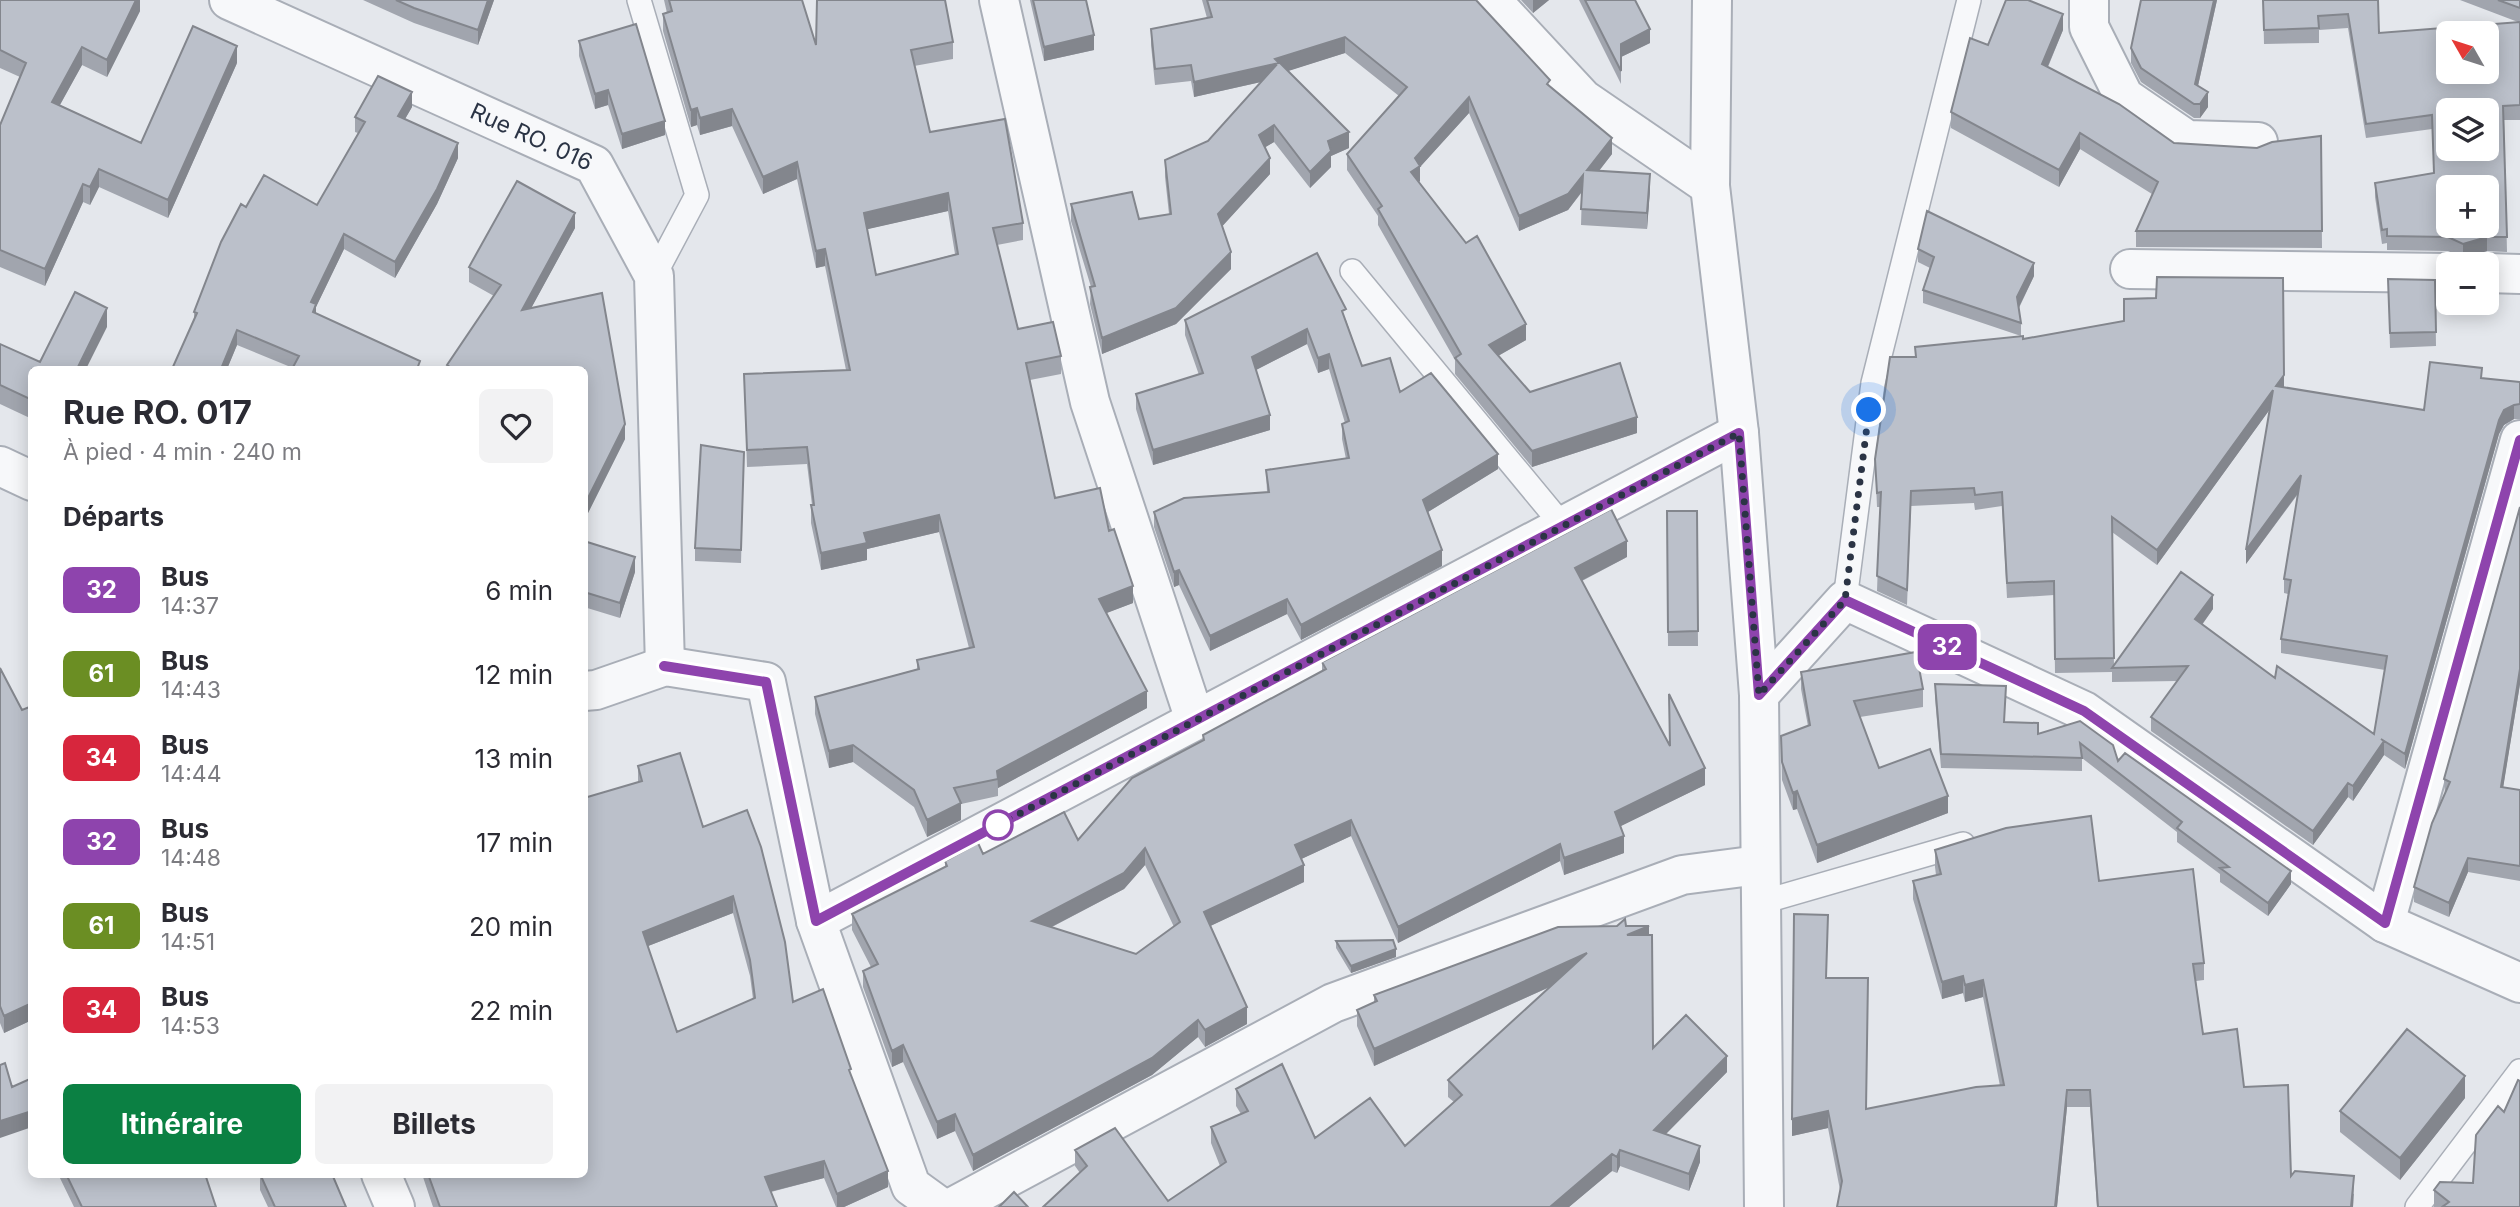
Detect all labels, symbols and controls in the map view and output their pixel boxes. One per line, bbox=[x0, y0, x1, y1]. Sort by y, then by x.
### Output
north arrow bbox=[2436, 21, 2499, 84]
map controls bbox=[2436, 21, 2499, 315]
street label: Rue RO. 016 bbox=[466, 97, 597, 176]
button: layers bbox=[2436, 98, 2499, 161]
button: + bbox=[2436, 175, 2499, 238]
button: − bbox=[2436, 252, 2499, 315]
button: heart bbox=[479, 389, 553, 463]
text: Rue RO. 017 bbox=[63, 392, 252, 432]
your location bbox=[1851, 392, 1886, 427]
text: À pied · 4 min · 240 m bbox=[63, 438, 302, 466]
text: Départs bbox=[63, 501, 164, 532]
text: Bus bbox=[161, 561, 209, 592]
text: 32 bbox=[86, 575, 117, 604]
text: 6 min bbox=[485, 575, 553, 606]
text: 14:37 bbox=[161, 592, 219, 620]
line badge: 32 bbox=[1916, 624, 1979, 670]
text: 32 bbox=[1932, 632, 1962, 661]
text: Bus bbox=[161, 645, 209, 676]
text: 61 bbox=[89, 659, 114, 688]
text: 12 min bbox=[475, 659, 553, 690]
text: 14:43 bbox=[161, 676, 221, 704]
text: Bus bbox=[161, 729, 209, 760]
text: 34 bbox=[86, 743, 117, 772]
text: 13 min bbox=[475, 743, 553, 774]
text: 14:44 bbox=[161, 760, 222, 788]
unlabelled marker bbox=[983, 810, 1013, 840]
text: Bus bbox=[161, 813, 209, 844]
text: 32 bbox=[86, 827, 117, 856]
text: 17 min bbox=[476, 827, 553, 858]
text: 14:48 bbox=[161, 844, 221, 872]
text: Bus bbox=[161, 897, 209, 928]
text: 61 bbox=[89, 911, 114, 940]
text: 20 min bbox=[469, 911, 553, 942]
text: 14:51 bbox=[161, 928, 215, 956]
text: Bus bbox=[161, 981, 209, 1012]
text: 34 bbox=[86, 995, 117, 1024]
text: 22 min bbox=[470, 995, 553, 1026]
text: 14:53 bbox=[161, 1012, 220, 1040]
button: Itinéraire bbox=[63, 1084, 301, 1164]
button: Billets bbox=[315, 1084, 553, 1164]

